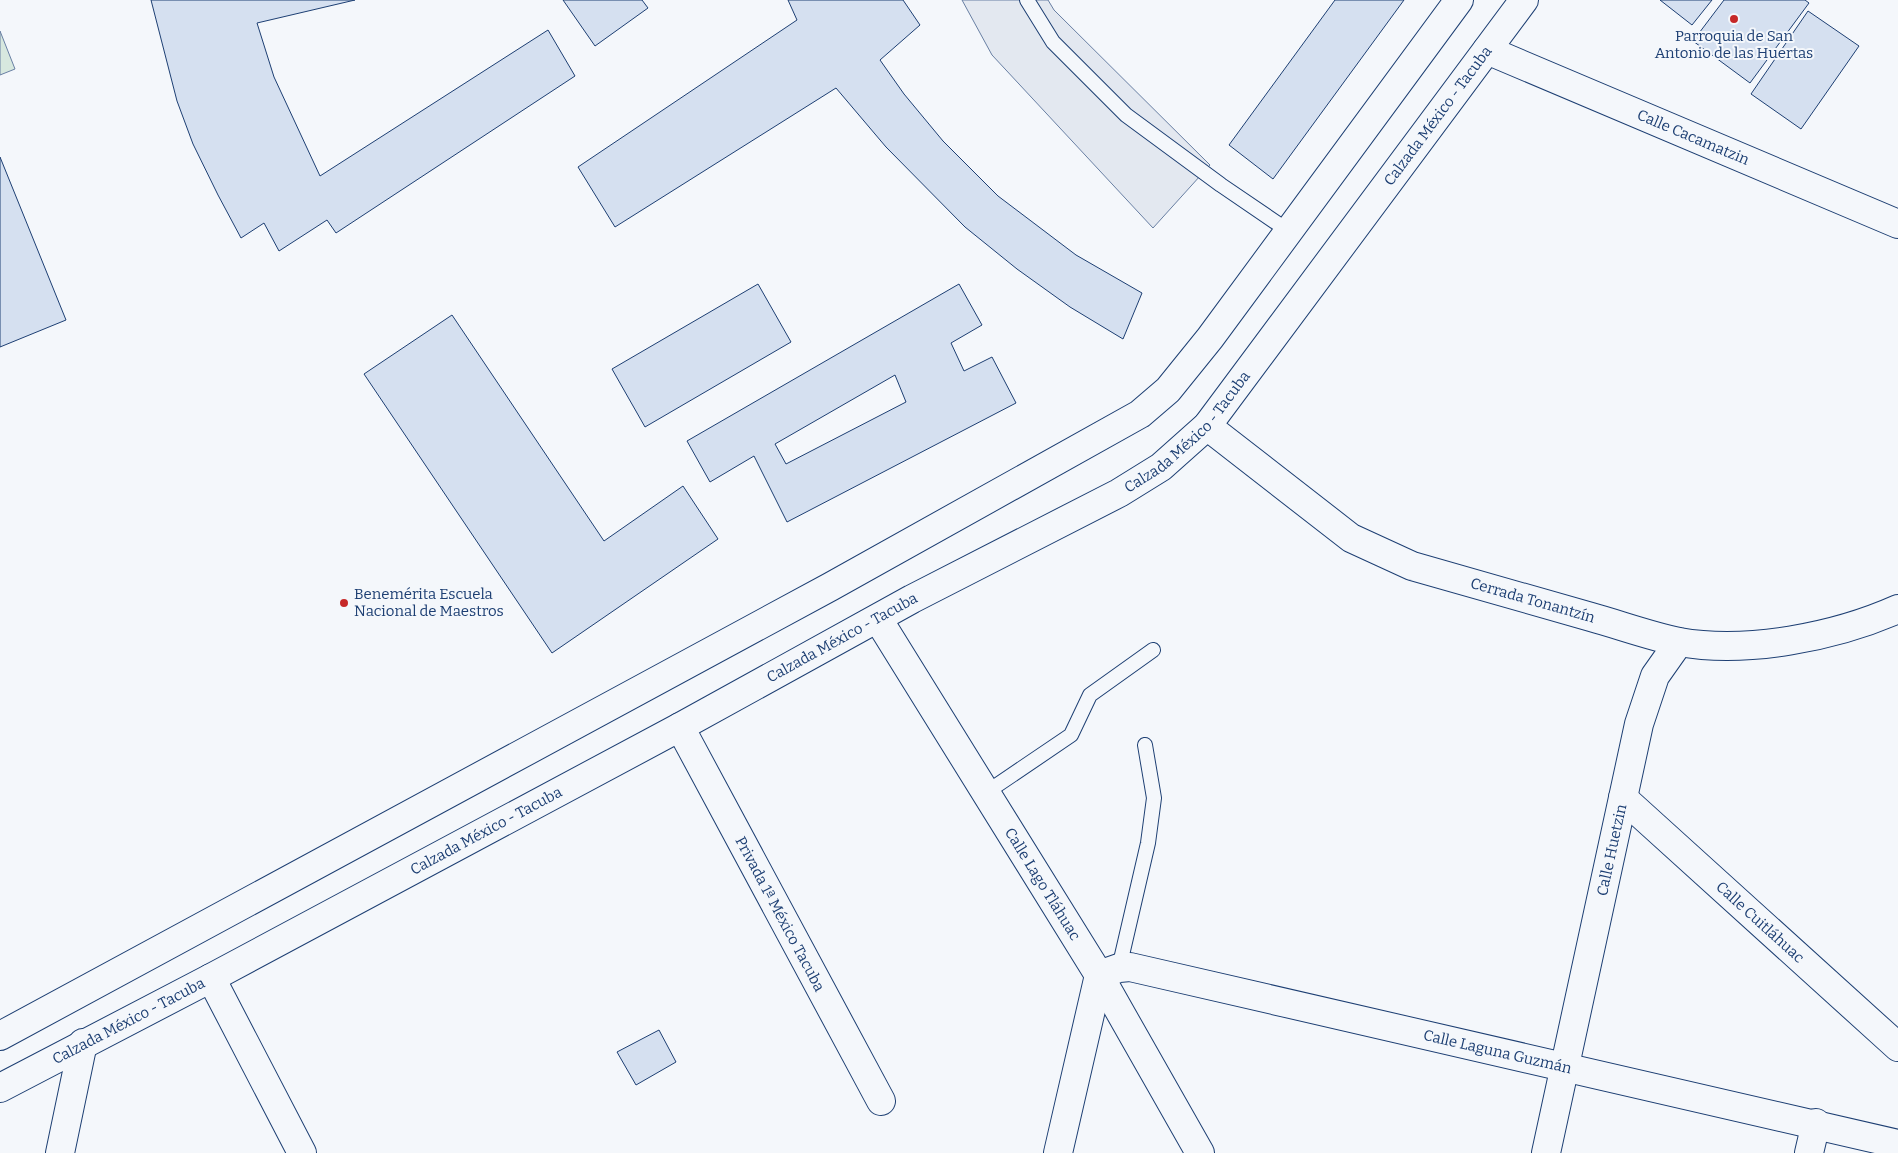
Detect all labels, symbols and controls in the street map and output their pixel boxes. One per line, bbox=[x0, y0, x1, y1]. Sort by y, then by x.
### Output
marker: Parroquia de San Antonio de las Huertas bbox=[1728, 13, 1740, 25]
place label: Parroquia de San Antonio de las Huertas bbox=[1655, 27, 1813, 62]
street label: Calzada México - Tacuba bbox=[1380, 43, 1496, 189]
street label: Calle Cacamatzin bbox=[1635, 106, 1752, 169]
street label: Calzada México - Tacuba bbox=[1121, 367, 1254, 497]
street label: Cerrada Tonantzín bbox=[1468, 574, 1598, 627]
place label: Benemérita Escuela Nacional de Maestros bbox=[354, 585, 504, 620]
street label: Calzada México - Tacuba bbox=[764, 589, 920, 686]
marker: Benemérita Escuela Nacional de Maestros bbox=[338, 597, 350, 609]
street label: Calzada México - Tacuba bbox=[407, 783, 565, 879]
street label: Calle Huetzin bbox=[1593, 802, 1630, 898]
street label: Calle Lago Tláhuac bbox=[1001, 824, 1084, 944]
street label: Privada 1ª México Tacuba bbox=[731, 833, 829, 995]
street label: Calle Cuitláhuac bbox=[1712, 878, 1808, 967]
street label: Calzada México - Tacuba bbox=[49, 974, 208, 1068]
street label: Calle Laguna Guzmán bbox=[1422, 1026, 1574, 1078]

